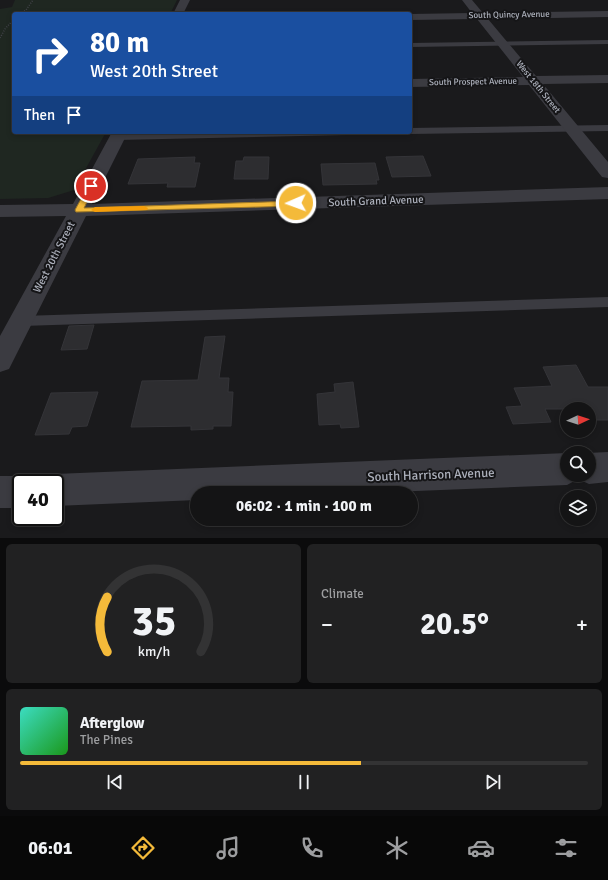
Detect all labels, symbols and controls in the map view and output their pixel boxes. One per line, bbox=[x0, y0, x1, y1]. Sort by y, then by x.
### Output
street label: South Quincy Avenue bbox=[468, 9, 550, 21]
text: 80 m bbox=[90, 26, 149, 60]
icon: right bbox=[24, 28, 76, 80]
street label: West 18th Street bbox=[514, 59, 562, 115]
text: West 20th Street bbox=[90, 60, 218, 82]
street label: South Prospect Avenue bbox=[429, 76, 518, 88]
icon: arrive bbox=[63, 104, 85, 126]
text: Then bbox=[24, 106, 55, 124]
pin bbox=[74, 169, 108, 203]
icon: arrive bbox=[80, 175, 102, 197]
position arrow bbox=[275, 182, 317, 224]
street label: South Grand Avenue bbox=[328, 193, 424, 209]
street label: West 20th Street bbox=[30, 219, 78, 295]
north arrow bbox=[560, 402, 596, 438]
map controls bbox=[560, 402, 596, 526]
button: search bbox=[560, 446, 596, 482]
street label: South Harrison Avenue bbox=[367, 465, 495, 485]
speed limit sign: 40 bbox=[12, 474, 64, 526]
button: layers bbox=[560, 490, 596, 526]
text: 06:02 · 1 min · 100 m bbox=[236, 497, 372, 515]
text: Climate bbox=[321, 586, 364, 602]
text: 35 bbox=[131, 595, 176, 646]
text: 20.5° bbox=[420, 606, 489, 643]
text: − bbox=[321, 611, 333, 638]
text: + bbox=[576, 611, 588, 638]
text: km/h bbox=[137, 642, 170, 659]
text: Afterglow bbox=[80, 714, 144, 732]
text: The Pines bbox=[80, 732, 133, 748]
icon: previous bbox=[104, 771, 126, 793]
icon: pause bbox=[293, 771, 315, 793]
icon: next bbox=[482, 771, 504, 793]
icon: directions bbox=[129, 834, 157, 862]
icon: music bbox=[214, 834, 242, 862]
icon: phone bbox=[298, 834, 326, 862]
icon: climate bbox=[383, 834, 411, 862]
icon: car bbox=[467, 834, 495, 862]
icon: filters bbox=[552, 834, 580, 862]
text: 06:01 bbox=[28, 837, 72, 859]

